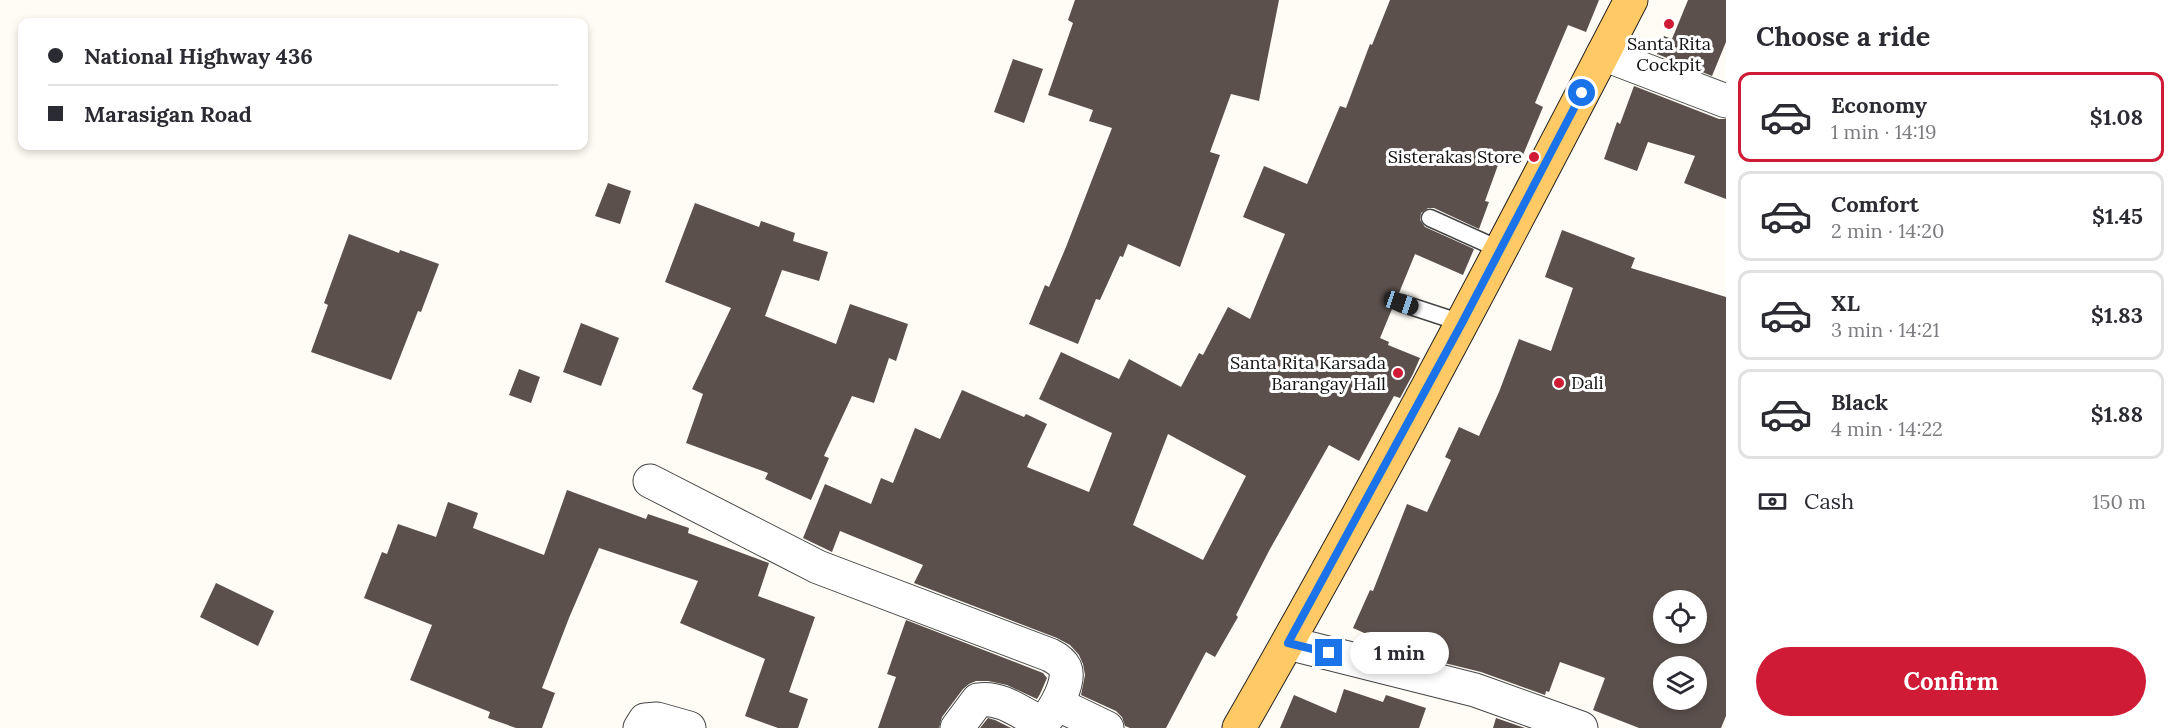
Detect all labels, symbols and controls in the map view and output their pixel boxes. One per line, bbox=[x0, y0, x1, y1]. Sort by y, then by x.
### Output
marker: Santa Rita Cockpit bbox=[1662, 17, 1676, 31]
text: Choose a ride bbox=[1756, 19, 1930, 53]
place label: Santa Rita Cockpit bbox=[1627, 32, 1711, 76]
text: National Highway 436 bbox=[84, 42, 313, 70]
route start bbox=[1568, 79, 1595, 106]
icon: car bbox=[1759, 90, 1813, 144]
text: Economy bbox=[1831, 91, 1927, 119]
text: Marasigan Road bbox=[84, 100, 252, 128]
text: $1.08 bbox=[2090, 103, 2143, 131]
text: 1 min · 14:19 bbox=[1831, 119, 1937, 144]
place label: Sisterakas Store bbox=[1388, 145, 1522, 168]
marker: Sisterakas Store bbox=[1527, 150, 1541, 164]
icon: car bbox=[1759, 189, 1813, 243]
text: Comfort bbox=[1831, 190, 1919, 218]
text: $1.45 bbox=[2092, 202, 2143, 230]
text: 2 min · 14:20 bbox=[1831, 218, 1944, 243]
icon: car bbox=[1759, 288, 1813, 342]
car bbox=[1381, 289, 1421, 317]
text: XL bbox=[1831, 289, 1860, 317]
text: $1.83 bbox=[2091, 301, 2143, 329]
text: 3 min · 14:21 bbox=[1831, 317, 1940, 342]
place label: Santa Rita Karsada Barangay Hall bbox=[1230, 351, 1386, 395]
marker: Santa Rita Karsada Barangay Hall bbox=[1391, 366, 1405, 380]
place label: Dali bbox=[1571, 371, 1604, 394]
marker: Dali bbox=[1552, 376, 1566, 390]
icon: car bbox=[1759, 387, 1813, 441]
text: Black bbox=[1831, 388, 1888, 416]
text: $1.88 bbox=[2091, 400, 2143, 428]
text: 4 min · 14:22 bbox=[1831, 416, 1943, 441]
icon: cash bbox=[1756, 485, 1789, 518]
text: Cash bbox=[1804, 487, 1854, 515]
text: 150 m bbox=[2092, 489, 2146, 514]
map controls bbox=[1653, 590, 1707, 710]
button: locate bbox=[1653, 590, 1707, 644]
callout: 1 min bbox=[1350, 632, 1449, 674]
route end bbox=[1315, 639, 1342, 666]
text: 1 min bbox=[1374, 640, 1425, 665]
button: Confirm bbox=[1756, 647, 2146, 716]
button: layers bbox=[1653, 656, 1707, 710]

